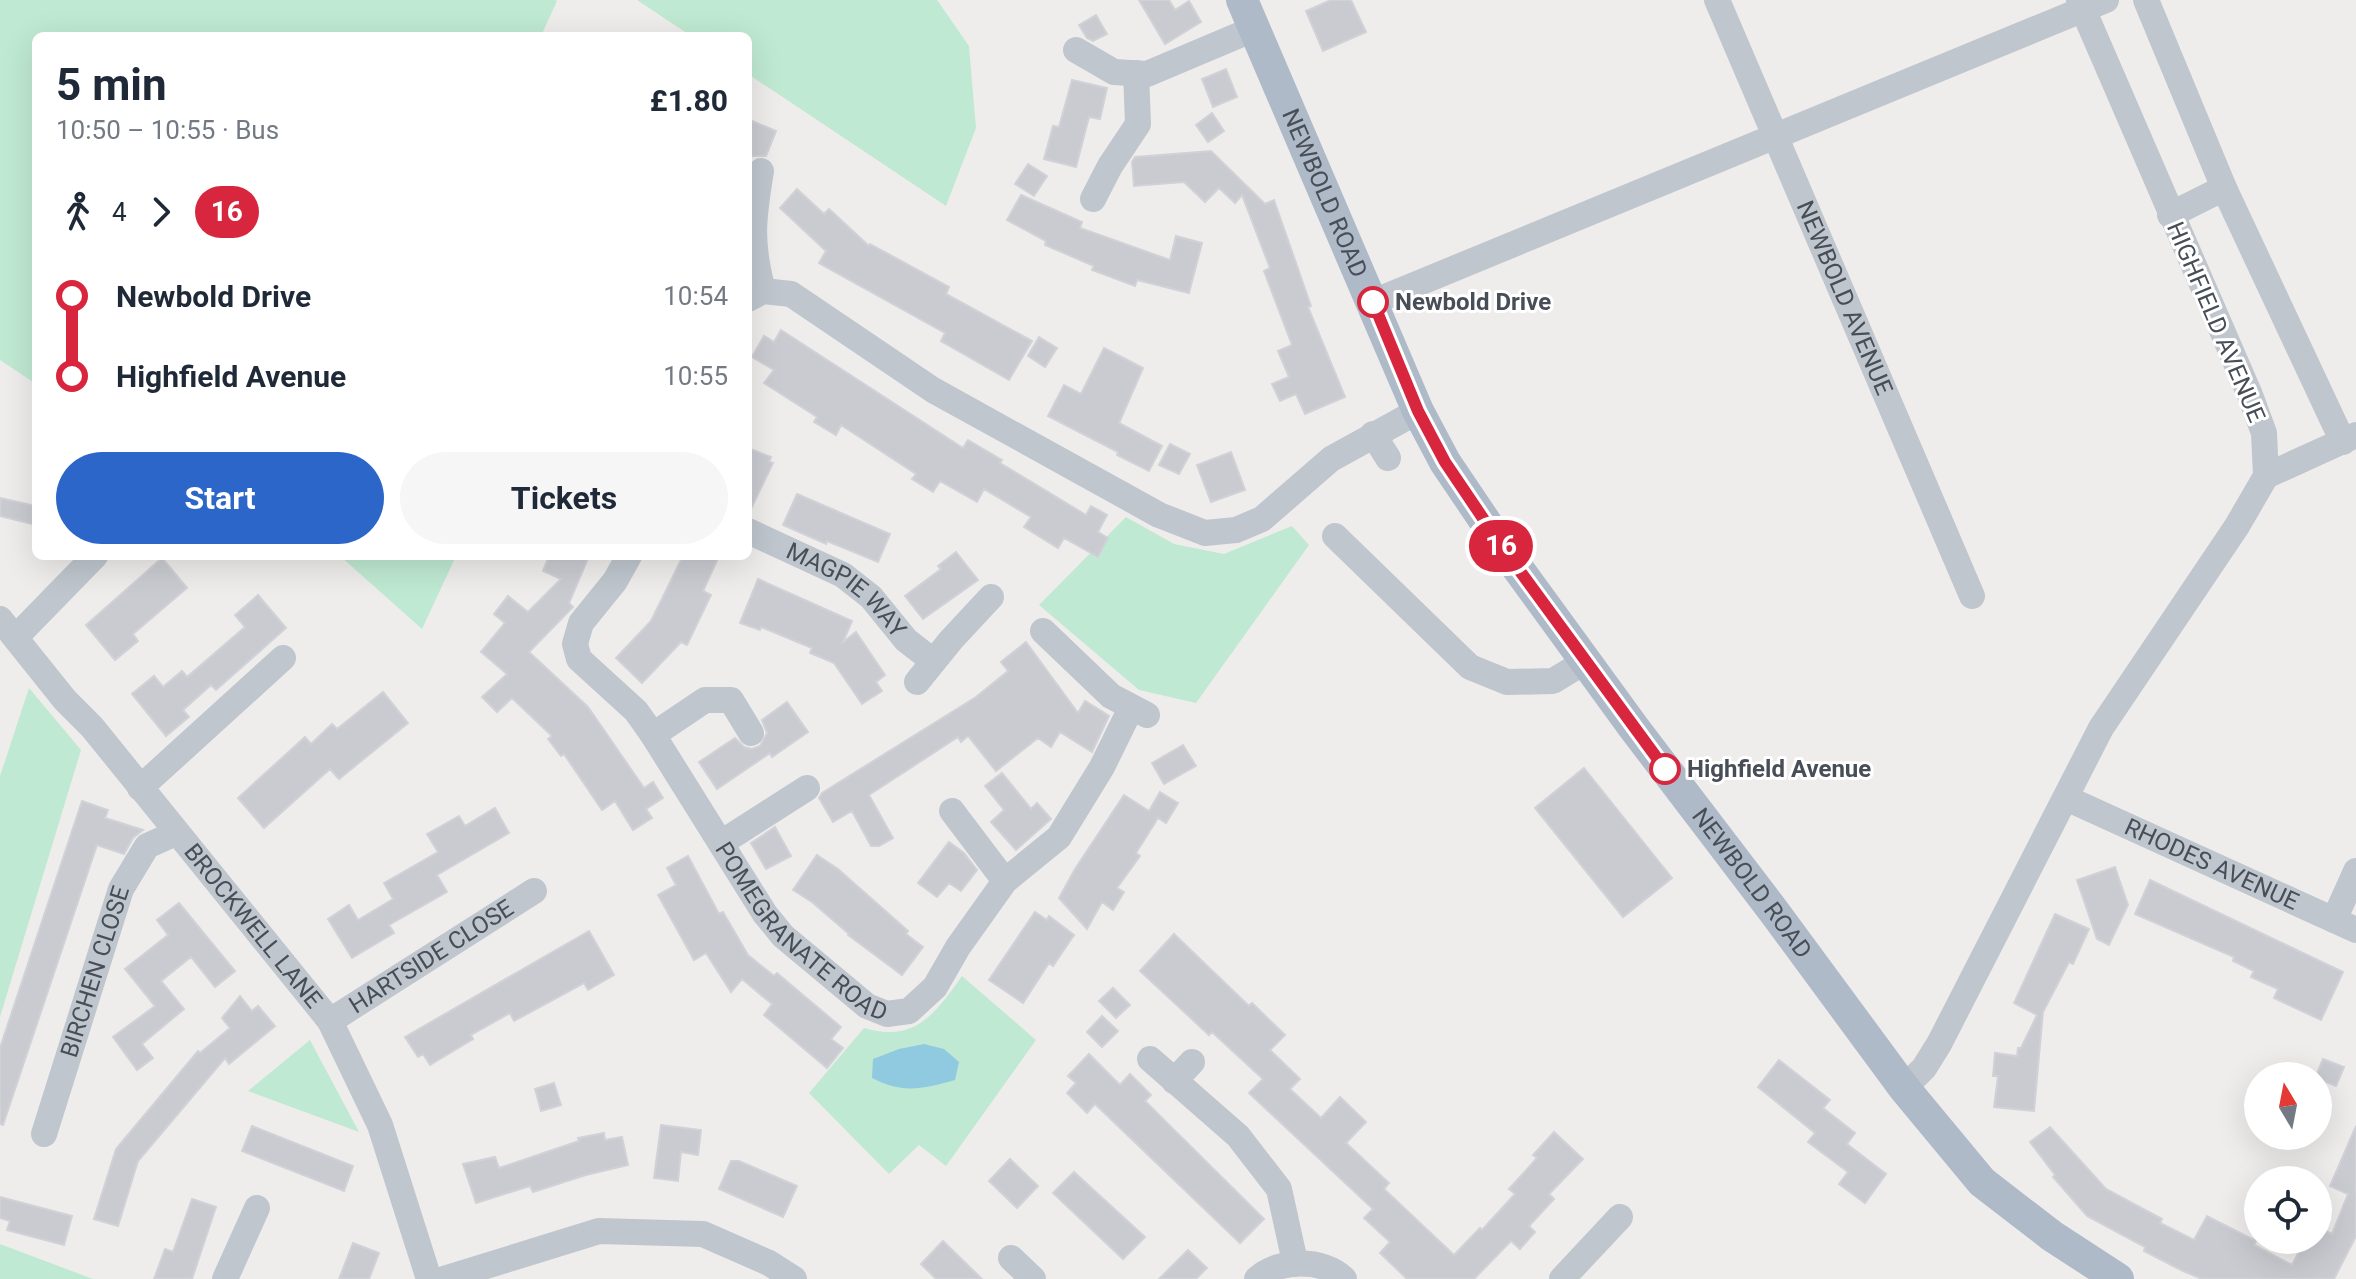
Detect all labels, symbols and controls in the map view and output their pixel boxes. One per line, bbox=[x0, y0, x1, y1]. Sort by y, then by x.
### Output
text: 5 min bbox=[56, 59, 167, 111]
text: £1.80 bbox=[650, 83, 728, 118]
street label: NEWBOLD ROAD bbox=[1276, 105, 1373, 282]
text: 10:50 – 10:55 · Bus bbox=[56, 115, 279, 145]
icon: walk bbox=[56, 190, 100, 234]
icon: forward bbox=[139, 190, 183, 234]
text: 16 bbox=[211, 195, 243, 228]
text: 4 bbox=[112, 197, 127, 227]
street label: NEWBOLD AVENUE bbox=[1791, 197, 1898, 399]
street label: HIGHFIELD AVENUE bbox=[2161, 218, 2271, 426]
text: Newbold Drive bbox=[116, 279, 311, 314]
text: 10:54 bbox=[663, 281, 728, 311]
marker: Newbold Drive bbox=[1358, 287, 1388, 317]
place label: Newbold Drive bbox=[1395, 288, 1551, 316]
text: Highfield Avenue bbox=[116, 359, 346, 394]
text: 10:55 bbox=[663, 361, 728, 391]
button: Start bbox=[56, 452, 384, 544]
button: Tickets bbox=[400, 452, 728, 544]
line badge: 16 bbox=[1465, 520, 1537, 572]
text: 16 bbox=[1485, 529, 1517, 562]
street label: MAGPIE WAY bbox=[782, 537, 912, 643]
marker: Highfield Avenue bbox=[1650, 754, 1680, 784]
place label: Highfield Avenue bbox=[1687, 755, 1871, 783]
street label: NEWBOLD ROAD bbox=[1686, 803, 1817, 964]
street label: RHODES AVENUE bbox=[2120, 813, 2303, 916]
street label: POMEGRANATE ROAD bbox=[710, 837, 892, 1027]
street label: BROCKWELL LANE bbox=[178, 838, 328, 1014]
street label: BIRCHEN CLOSE bbox=[55, 883, 135, 1061]
street label: HARTSIDE CLOSE bbox=[344, 894, 519, 1019]
north arrow bbox=[2244, 1062, 2332, 1150]
map controls bbox=[2244, 1062, 2332, 1254]
button: locate bbox=[2244, 1166, 2332, 1254]

